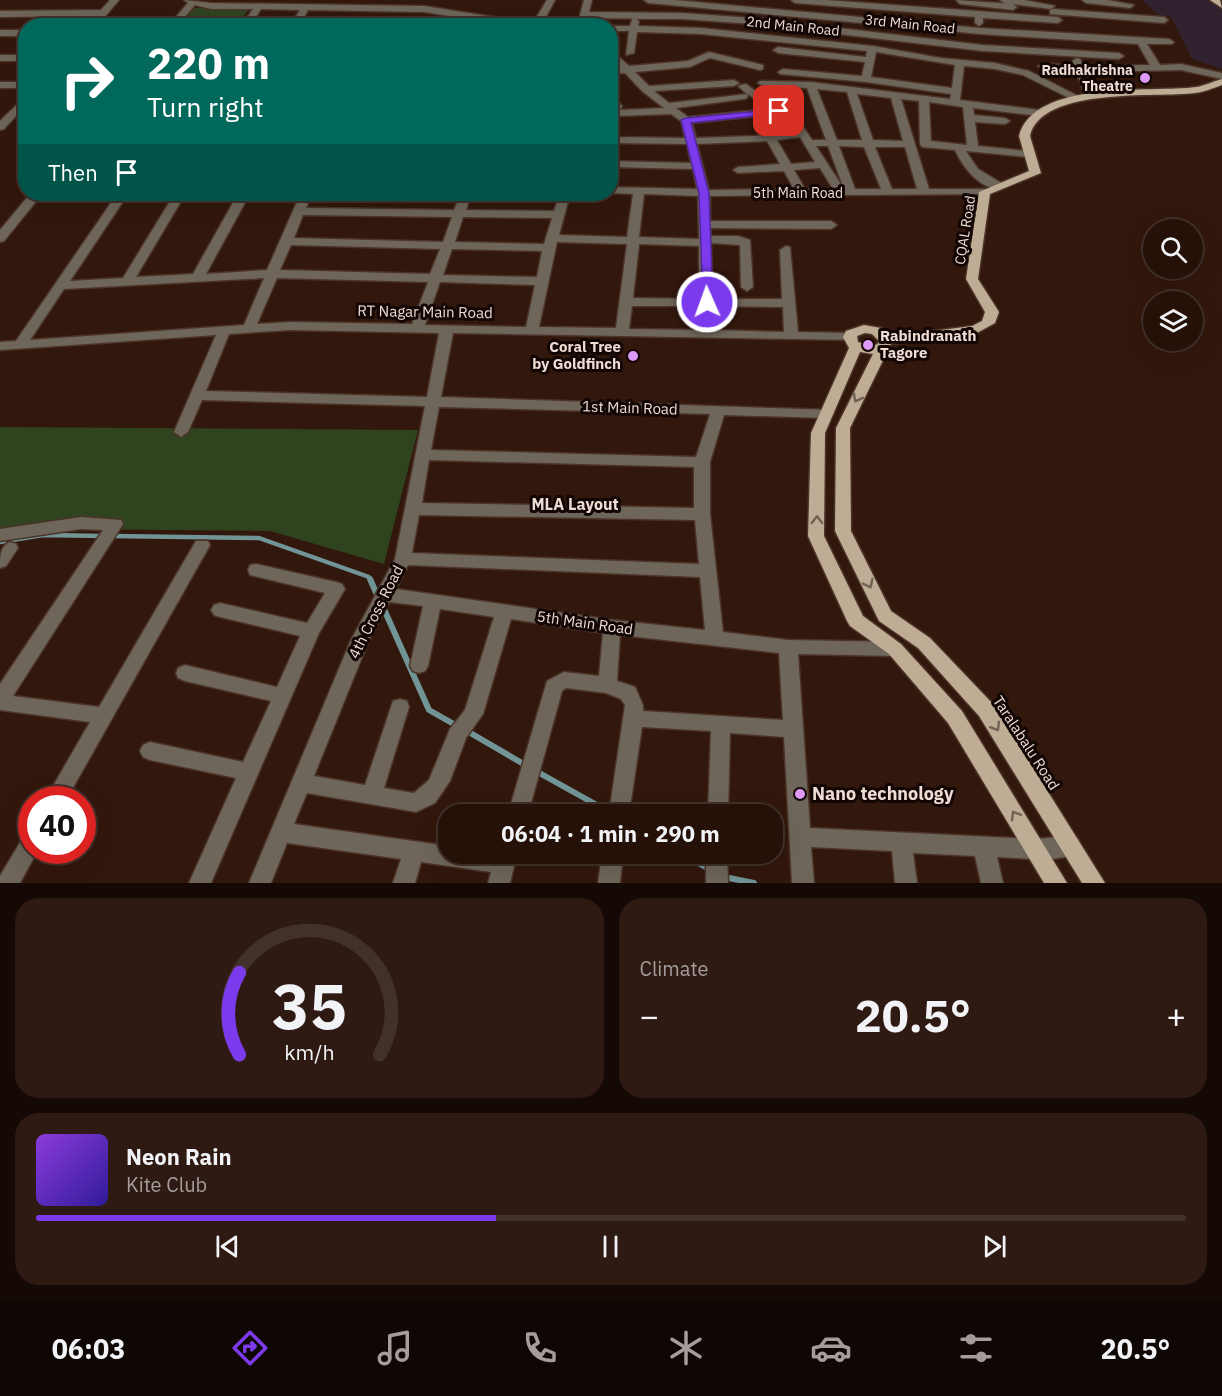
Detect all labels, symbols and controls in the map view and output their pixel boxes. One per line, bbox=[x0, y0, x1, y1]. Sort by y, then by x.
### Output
street label: 3rd Main Road bbox=[864, 10, 956, 38]
street label: 2nd Main Road bbox=[746, 12, 840, 40]
text: 220 m bbox=[147, 36, 270, 91]
icon: right bbox=[48, 42, 126, 120]
place label: Radhakrishna Theatre bbox=[1041, 61, 1133, 95]
marker: Radhakrishna Theatre bbox=[1138, 71, 1152, 85]
pin bbox=[753, 85, 804, 136]
text: Turn right bbox=[147, 89, 264, 124]
icon: arrive bbox=[762, 94, 795, 127]
icon: arrive bbox=[110, 156, 143, 189]
text: Then bbox=[48, 158, 98, 187]
street label: 5th Main Road bbox=[753, 184, 843, 202]
street label: CQAL Road bbox=[951, 194, 979, 266]
map controls bbox=[1143, 219, 1203, 351]
button: search bbox=[1143, 219, 1203, 279]
position arrow bbox=[675, 270, 739, 334]
button: layers bbox=[1143, 291, 1203, 351]
street label: RT Nagar Main Road bbox=[357, 301, 493, 322]
place label: Rabindranath Tagore bbox=[880, 326, 976, 362]
place label: Coral Tree by Goldfinch bbox=[532, 337, 621, 373]
marker: Rabindranath Tagore bbox=[861, 338, 875, 352]
marker: Coral Tree by Goldfinch bbox=[626, 349, 640, 363]
one-way arrow bbox=[853, 391, 864, 402]
street label: 1st Main Road bbox=[582, 396, 678, 419]
district label: MLA Layout bbox=[531, 494, 619, 514]
one-way arrow bbox=[810, 516, 823, 525]
street label: 4th Cross Road bbox=[344, 562, 407, 662]
one-way arrow bbox=[861, 577, 873, 588]
street label: 5th Main Road bbox=[536, 606, 634, 639]
street label: Taralabalu Road bbox=[989, 692, 1064, 793]
one-way arrow bbox=[989, 721, 1001, 731]
place label: Nano technology bbox=[812, 782, 954, 805]
speed limit sign: 40 bbox=[18, 786, 96, 864]
marker: Nano technology bbox=[793, 787, 807, 801]
one-way arrow bbox=[1010, 811, 1022, 821]
text: 06:04 · 1 min · 290 m bbox=[501, 819, 720, 848]
text: Climate bbox=[640, 955, 708, 982]
text: 35 bbox=[272, 965, 347, 1046]
text: 20.5° bbox=[855, 986, 971, 1044]
text: − bbox=[640, 994, 659, 1037]
text: + bbox=[1166, 994, 1186, 1037]
text: km/h bbox=[284, 1038, 334, 1066]
text: Neon Rain bbox=[126, 1142, 232, 1171]
text: Kite Club bbox=[126, 1171, 207, 1198]
icon: previous bbox=[211, 1230, 244, 1263]
icon: pause bbox=[594, 1230, 627, 1263]
icon: next bbox=[978, 1230, 1011, 1263]
icon: directions bbox=[229, 1327, 271, 1369]
icon: music bbox=[374, 1327, 416, 1369]
icon: phone bbox=[519, 1327, 561, 1369]
icon: climate bbox=[665, 1327, 707, 1369]
icon: car bbox=[810, 1327, 852, 1369]
icon: filters bbox=[955, 1327, 997, 1369]
text: 06:03 bbox=[52, 1331, 125, 1366]
text: 20.5° bbox=[1101, 1331, 1170, 1366]

